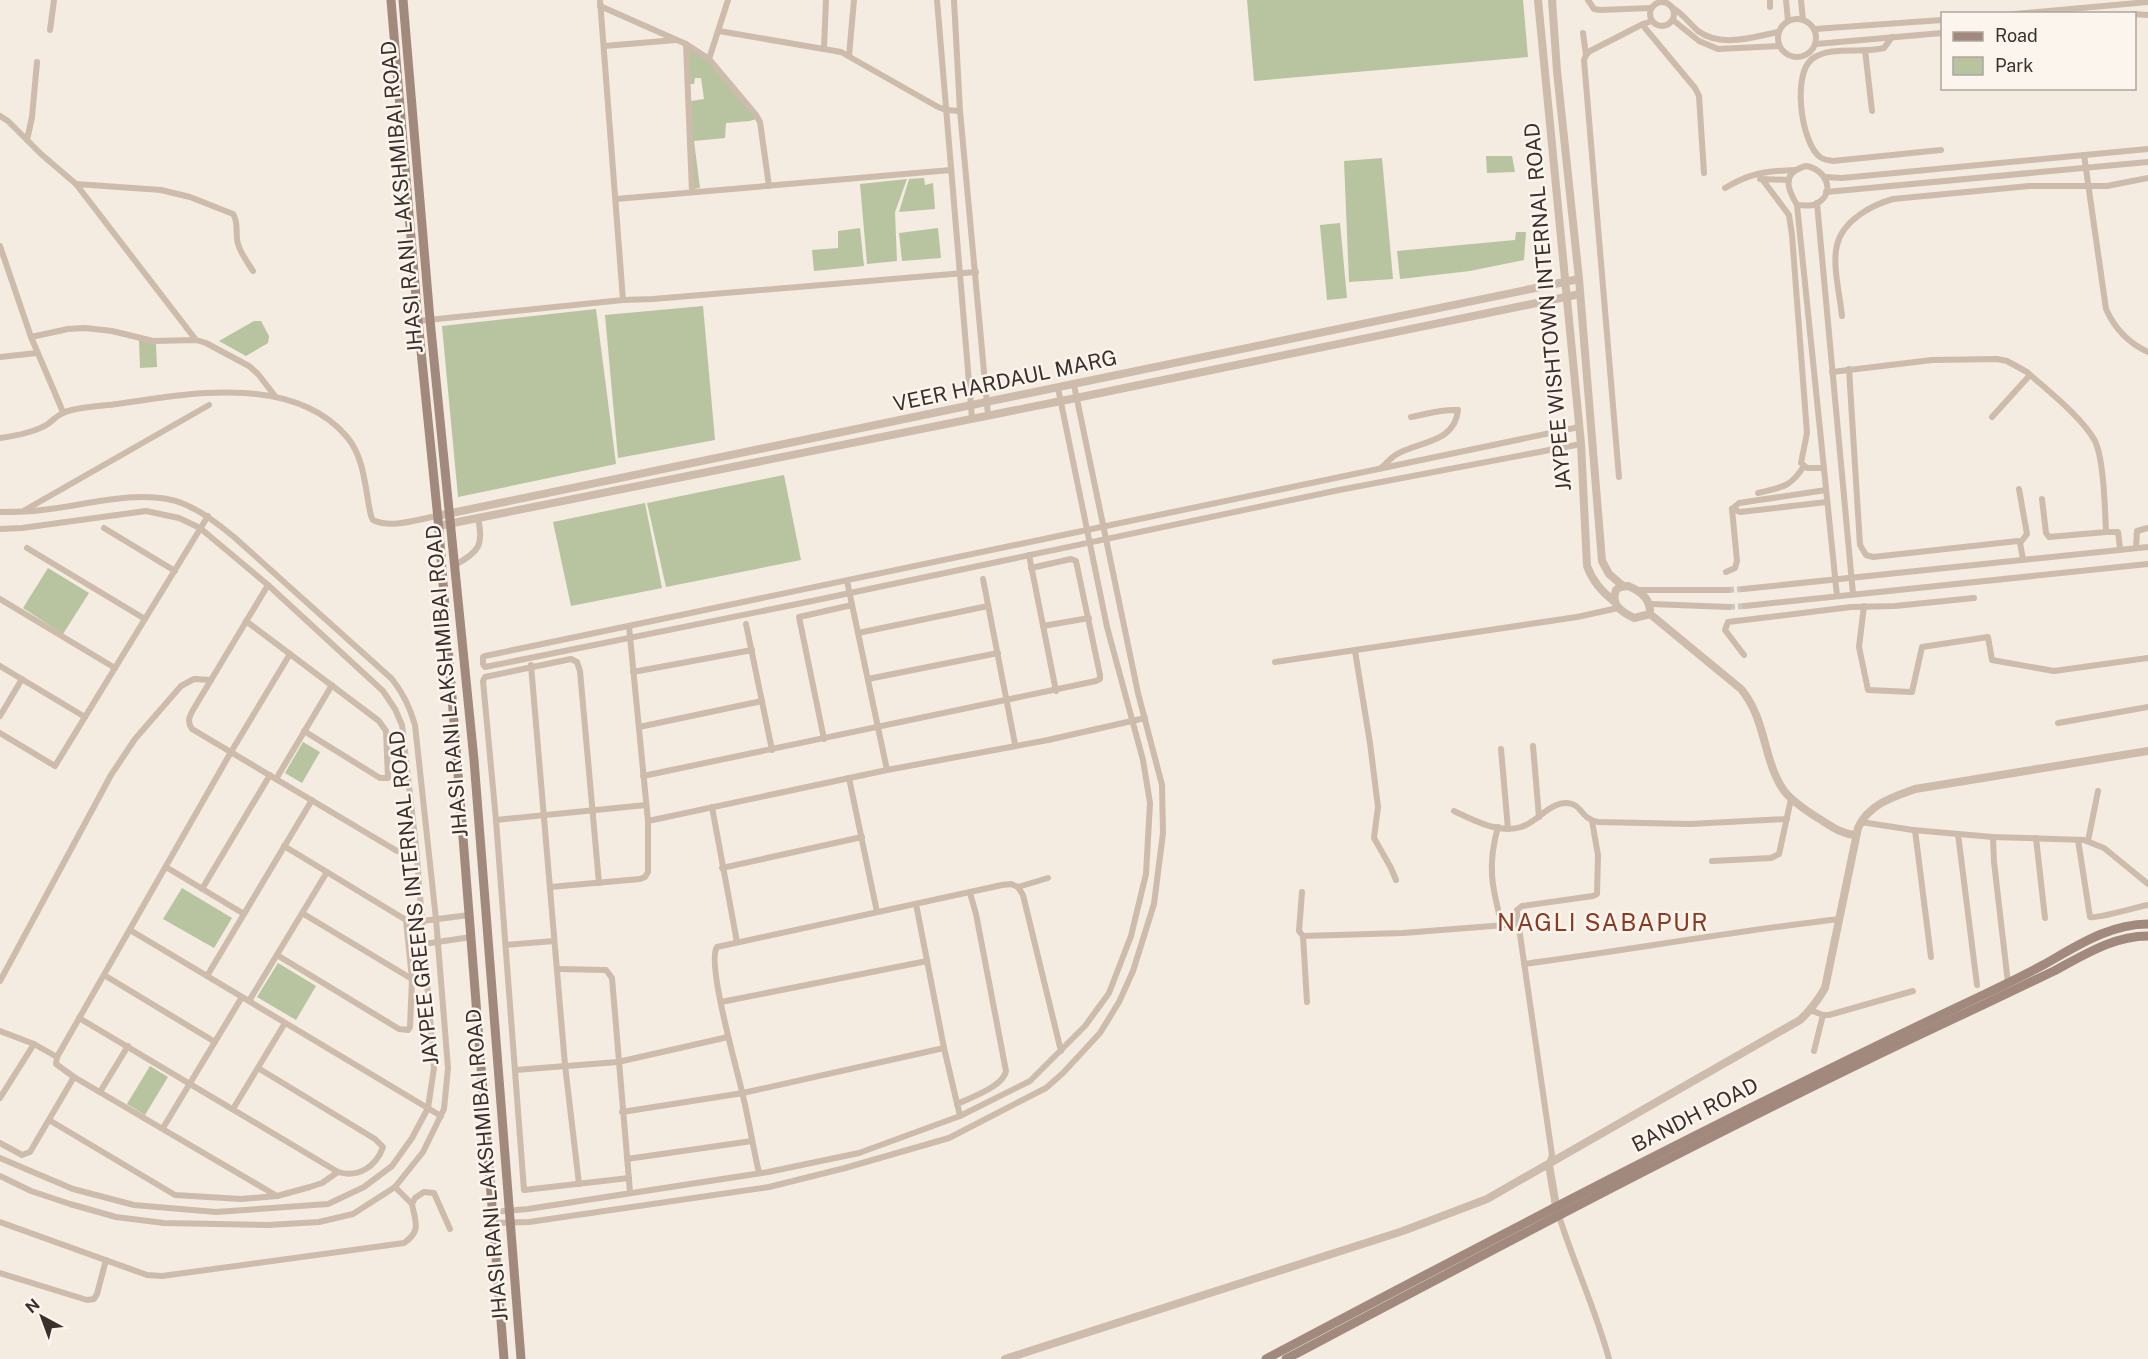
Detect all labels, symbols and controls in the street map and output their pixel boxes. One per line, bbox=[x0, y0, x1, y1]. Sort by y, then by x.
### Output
legend bbox=[1941, 12, 2136, 90]
text: Road bbox=[1995, 25, 2038, 46]
street label: JHASI RANI LAKSHMIBAI ROAD bbox=[375, 40, 428, 354]
text: Park bbox=[1995, 55, 2033, 76]
street label: JAYPEE WISHTOWN INTERNAL ROAD bbox=[1519, 122, 1576, 492]
street label: VEER HARDAUL MARG bbox=[891, 345, 1119, 416]
street label: JHASI RANI LAKSHMIBAI ROAD bbox=[420, 524, 473, 838]
street label: JAYPEE GREENS INTERNAL ROAD bbox=[383, 729, 444, 1067]
district label: NAGLI SABAPUR bbox=[1497, 908, 1709, 936]
street label: JHASI RANI LAKSHMIBAI ROAD bbox=[460, 1008, 513, 1322]
street label: BANDH ROAD bbox=[1627, 1072, 1762, 1157]
north arrow bbox=[12, 1287, 72, 1347]
text: N bbox=[22, 1295, 43, 1317]

